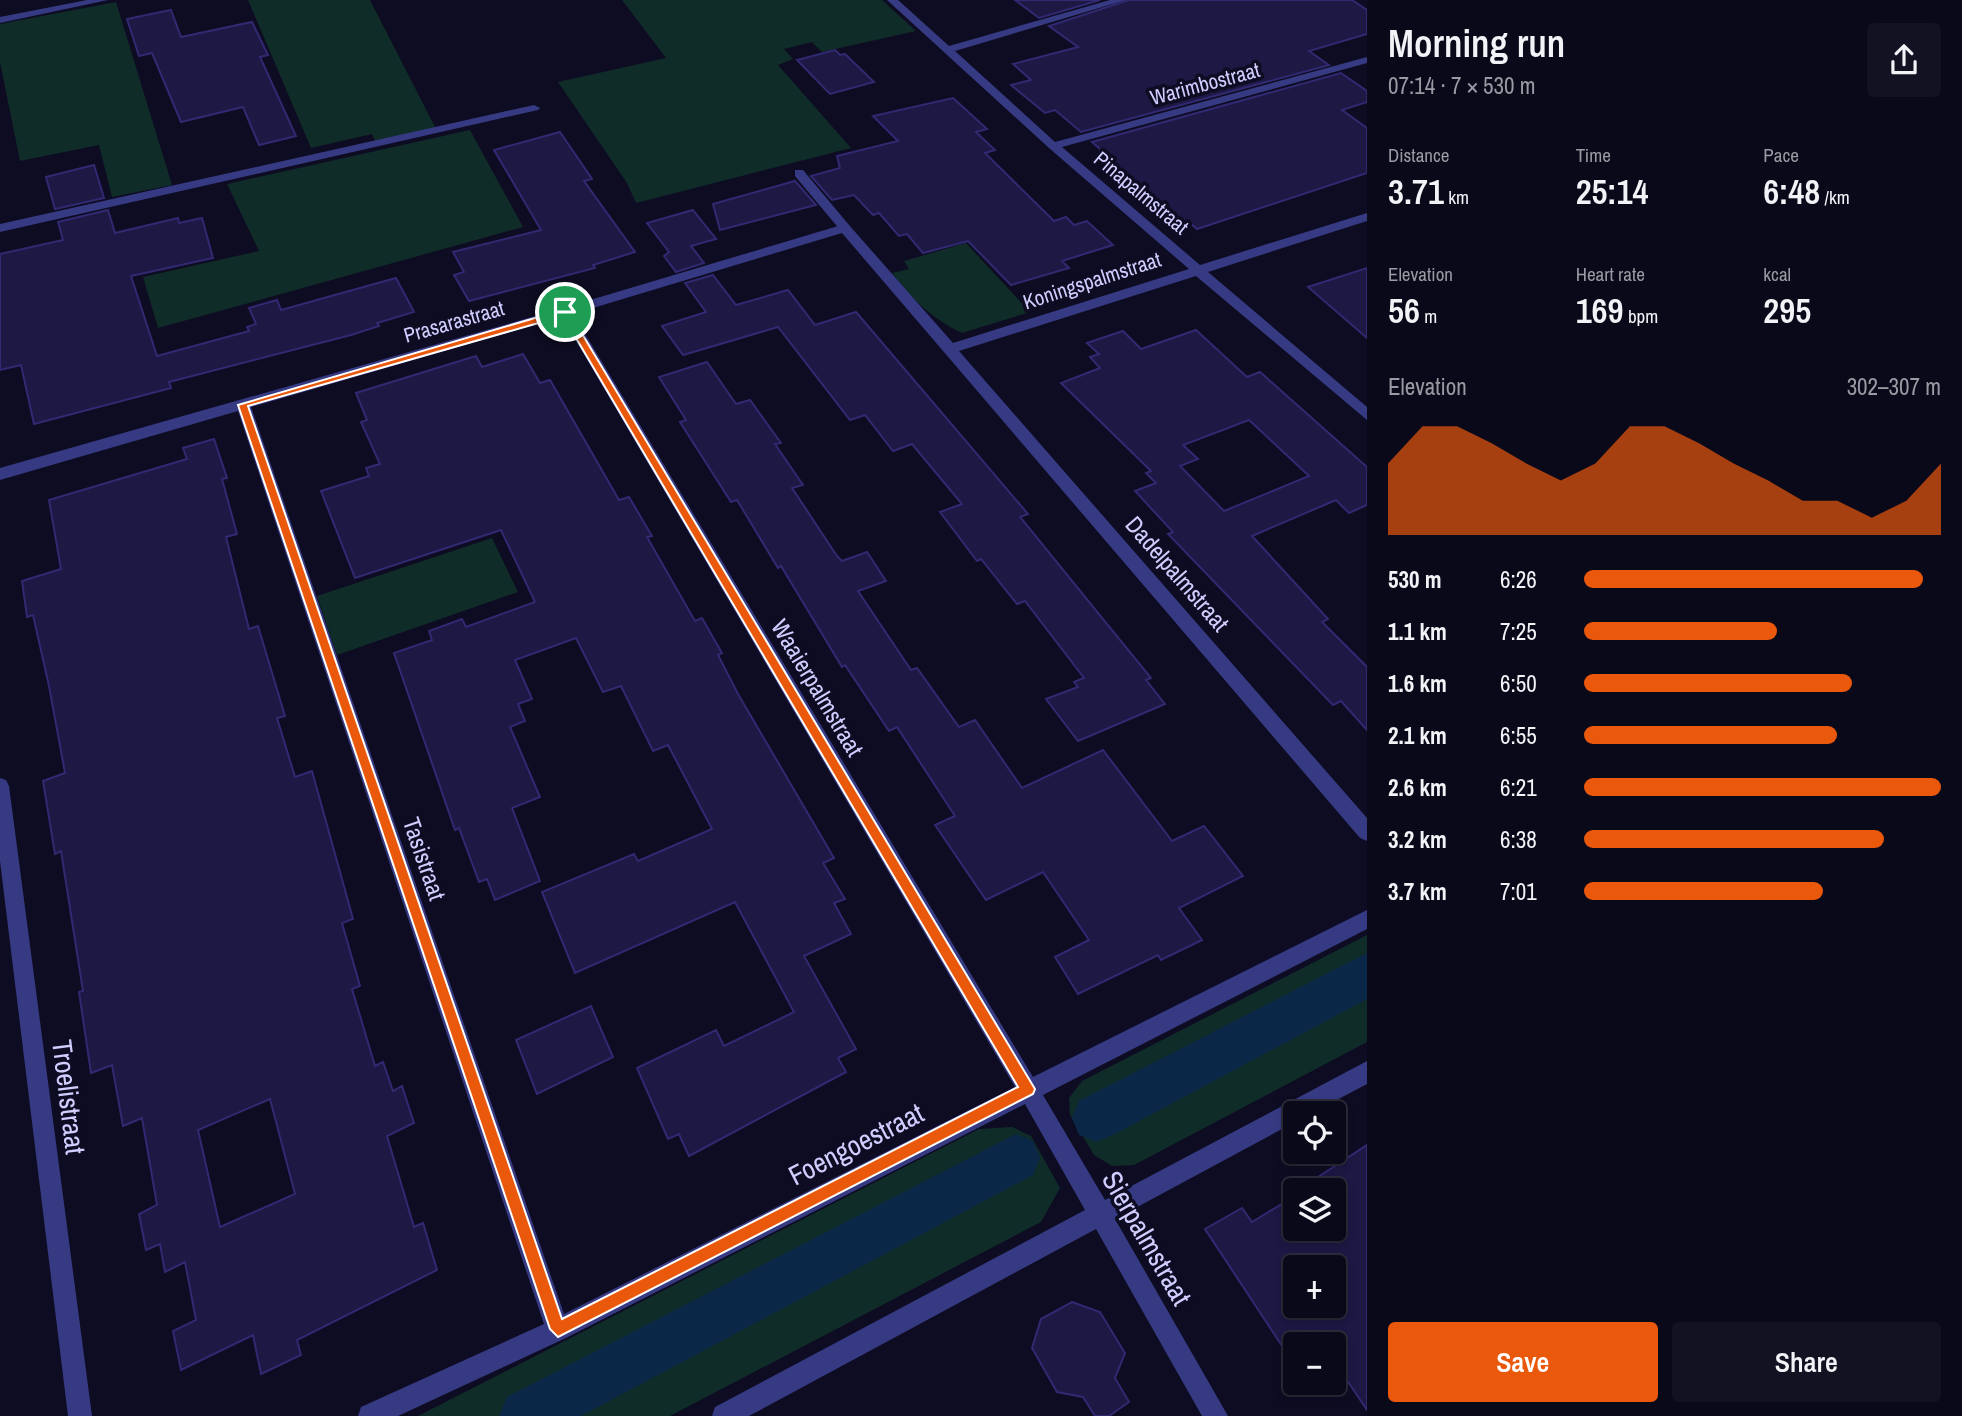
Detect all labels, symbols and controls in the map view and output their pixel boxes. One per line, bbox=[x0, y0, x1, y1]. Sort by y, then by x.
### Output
text: Morning run bbox=[1388, 18, 1565, 69]
button: share bbox=[1867, 23, 1941, 97]
street label: Warimbostraat bbox=[1147, 55, 1263, 112]
text: 07:14 · 7 × 530 m bbox=[1388, 70, 1535, 101]
text: Distance bbox=[1388, 142, 1449, 168]
text: Time bbox=[1576, 142, 1611, 168]
text: Pace bbox=[1763, 142, 1799, 168]
street label: Pinapalmstraat bbox=[1088, 144, 1195, 241]
text: 3.71 bbox=[1388, 168, 1444, 215]
text: 25:14 bbox=[1576, 168, 1649, 215]
text: 6:48 bbox=[1763, 168, 1820, 215]
text: km bbox=[1444, 184, 1469, 210]
text: /km bbox=[1820, 184, 1850, 210]
street label: Koningspalmstraat bbox=[1019, 244, 1165, 316]
text: Elevation bbox=[1388, 261, 1453, 287]
text: Heart rate bbox=[1576, 261, 1645, 287]
text: kcal bbox=[1763, 261, 1791, 287]
pin bbox=[535, 282, 595, 342]
text: 56 bbox=[1388, 287, 1420, 334]
text: 169 bbox=[1576, 287, 1624, 334]
text: 295 bbox=[1763, 287, 1811, 334]
street label: Prasarastraat bbox=[400, 293, 508, 350]
icon: arrive bbox=[546, 293, 584, 331]
text: m bbox=[1420, 303, 1437, 329]
text: bpm bbox=[1624, 303, 1658, 329]
text: Elevation bbox=[1388, 371, 1467, 402]
text: 302–307 m bbox=[1847, 371, 1941, 402]
street label: Dadelpalmstraat bbox=[1119, 509, 1237, 638]
text: 530 m bbox=[1388, 564, 1441, 595]
text: 6:26 bbox=[1500, 564, 1537, 595]
street label: Waaierpalmstraat bbox=[764, 613, 872, 762]
text: 1.1 km bbox=[1388, 616, 1447, 647]
text: 7:25 bbox=[1500, 616, 1537, 647]
text: 1.6 km bbox=[1388, 668, 1447, 699]
text: 6:50 bbox=[1500, 668, 1537, 699]
text: 2.1 km bbox=[1388, 720, 1447, 751]
text: 6:55 bbox=[1500, 720, 1537, 751]
text: 2.6 km bbox=[1388, 772, 1447, 803]
text: 6:21 bbox=[1500, 772, 1537, 803]
street label: Tasistraat bbox=[396, 813, 454, 905]
text: 3.2 km bbox=[1388, 824, 1447, 855]
text: 6:38 bbox=[1500, 824, 1537, 855]
text: 3.7 km bbox=[1388, 876, 1447, 907]
text: 7:01 bbox=[1500, 876, 1537, 907]
street label: Troelistraat bbox=[43, 1037, 95, 1157]
street label: Foengoestraat bbox=[782, 1094, 930, 1194]
map controls bbox=[1283, 1101, 1346, 1395]
button: locate bbox=[1283, 1101, 1346, 1164]
street label: Sierpalmstraat bbox=[1093, 1164, 1201, 1312]
button: layers bbox=[1283, 1178, 1346, 1241]
button: + bbox=[1283, 1255, 1346, 1318]
button: Save bbox=[1388, 1322, 1658, 1402]
button: Share bbox=[1672, 1322, 1941, 1402]
button: − bbox=[1283, 1332, 1346, 1395]

